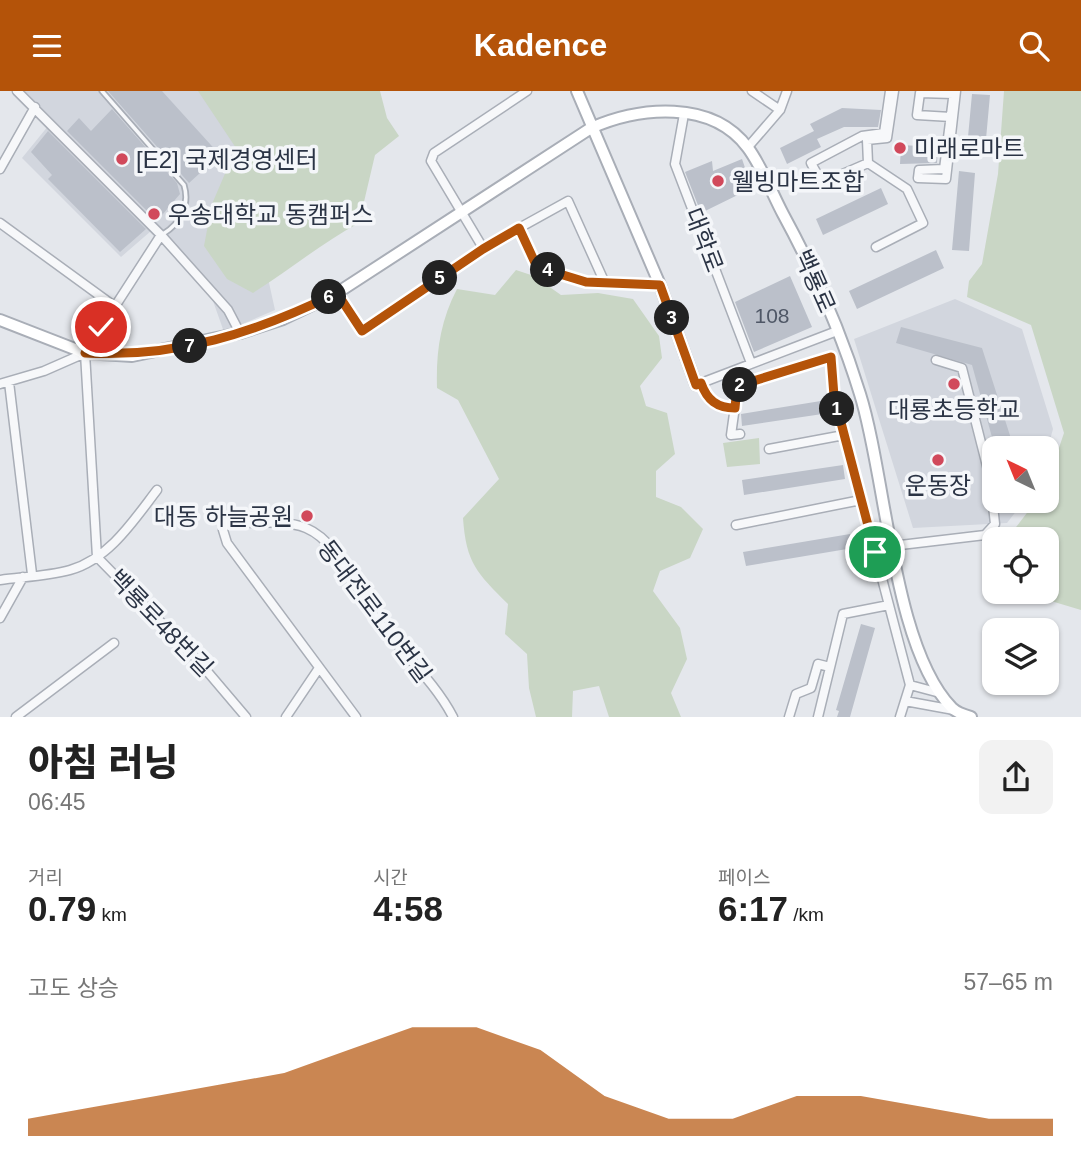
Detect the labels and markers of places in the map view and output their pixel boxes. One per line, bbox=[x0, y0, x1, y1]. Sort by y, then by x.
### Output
place label: 미래로마트 bbox=[914, 135, 1024, 162]
marker: 미래로마트 bbox=[892, 140, 908, 156]
place label: [E2] 국제경영센터 bbox=[136, 146, 318, 173]
marker: [E2] 국제경영센터 bbox=[114, 151, 130, 167]
place label: 웰빙마트조합 bbox=[732, 168, 864, 195]
marker: 웰빙마트조합 bbox=[710, 173, 726, 189]
place label: 우송대학교 동캠퍼스 bbox=[168, 201, 373, 228]
marker: 우송대학교 동캠퍼스 bbox=[146, 206, 162, 222]
pin: 4 bbox=[530, 253, 566, 287]
pin: 5 bbox=[422, 261, 458, 295]
pin: 6 bbox=[312, 279, 346, 315]
pin bbox=[71, 297, 131, 357]
pin: 3 bbox=[654, 301, 690, 335]
pin: 7 bbox=[172, 329, 208, 363]
pin: 2 bbox=[722, 367, 758, 403]
marker: 대룡초등학교 bbox=[946, 376, 962, 392]
pin: 1 bbox=[820, 391, 854, 427]
place label: 대룡초등학교 bbox=[888, 396, 1020, 423]
marker: 운동장 bbox=[930, 452, 946, 468]
place label: 운동장 bbox=[905, 472, 971, 499]
place label: 대동 하늘공원 bbox=[154, 503, 293, 530]
marker: 대동 하늘공원 bbox=[299, 508, 315, 524]
pin bbox=[845, 522, 905, 582]

